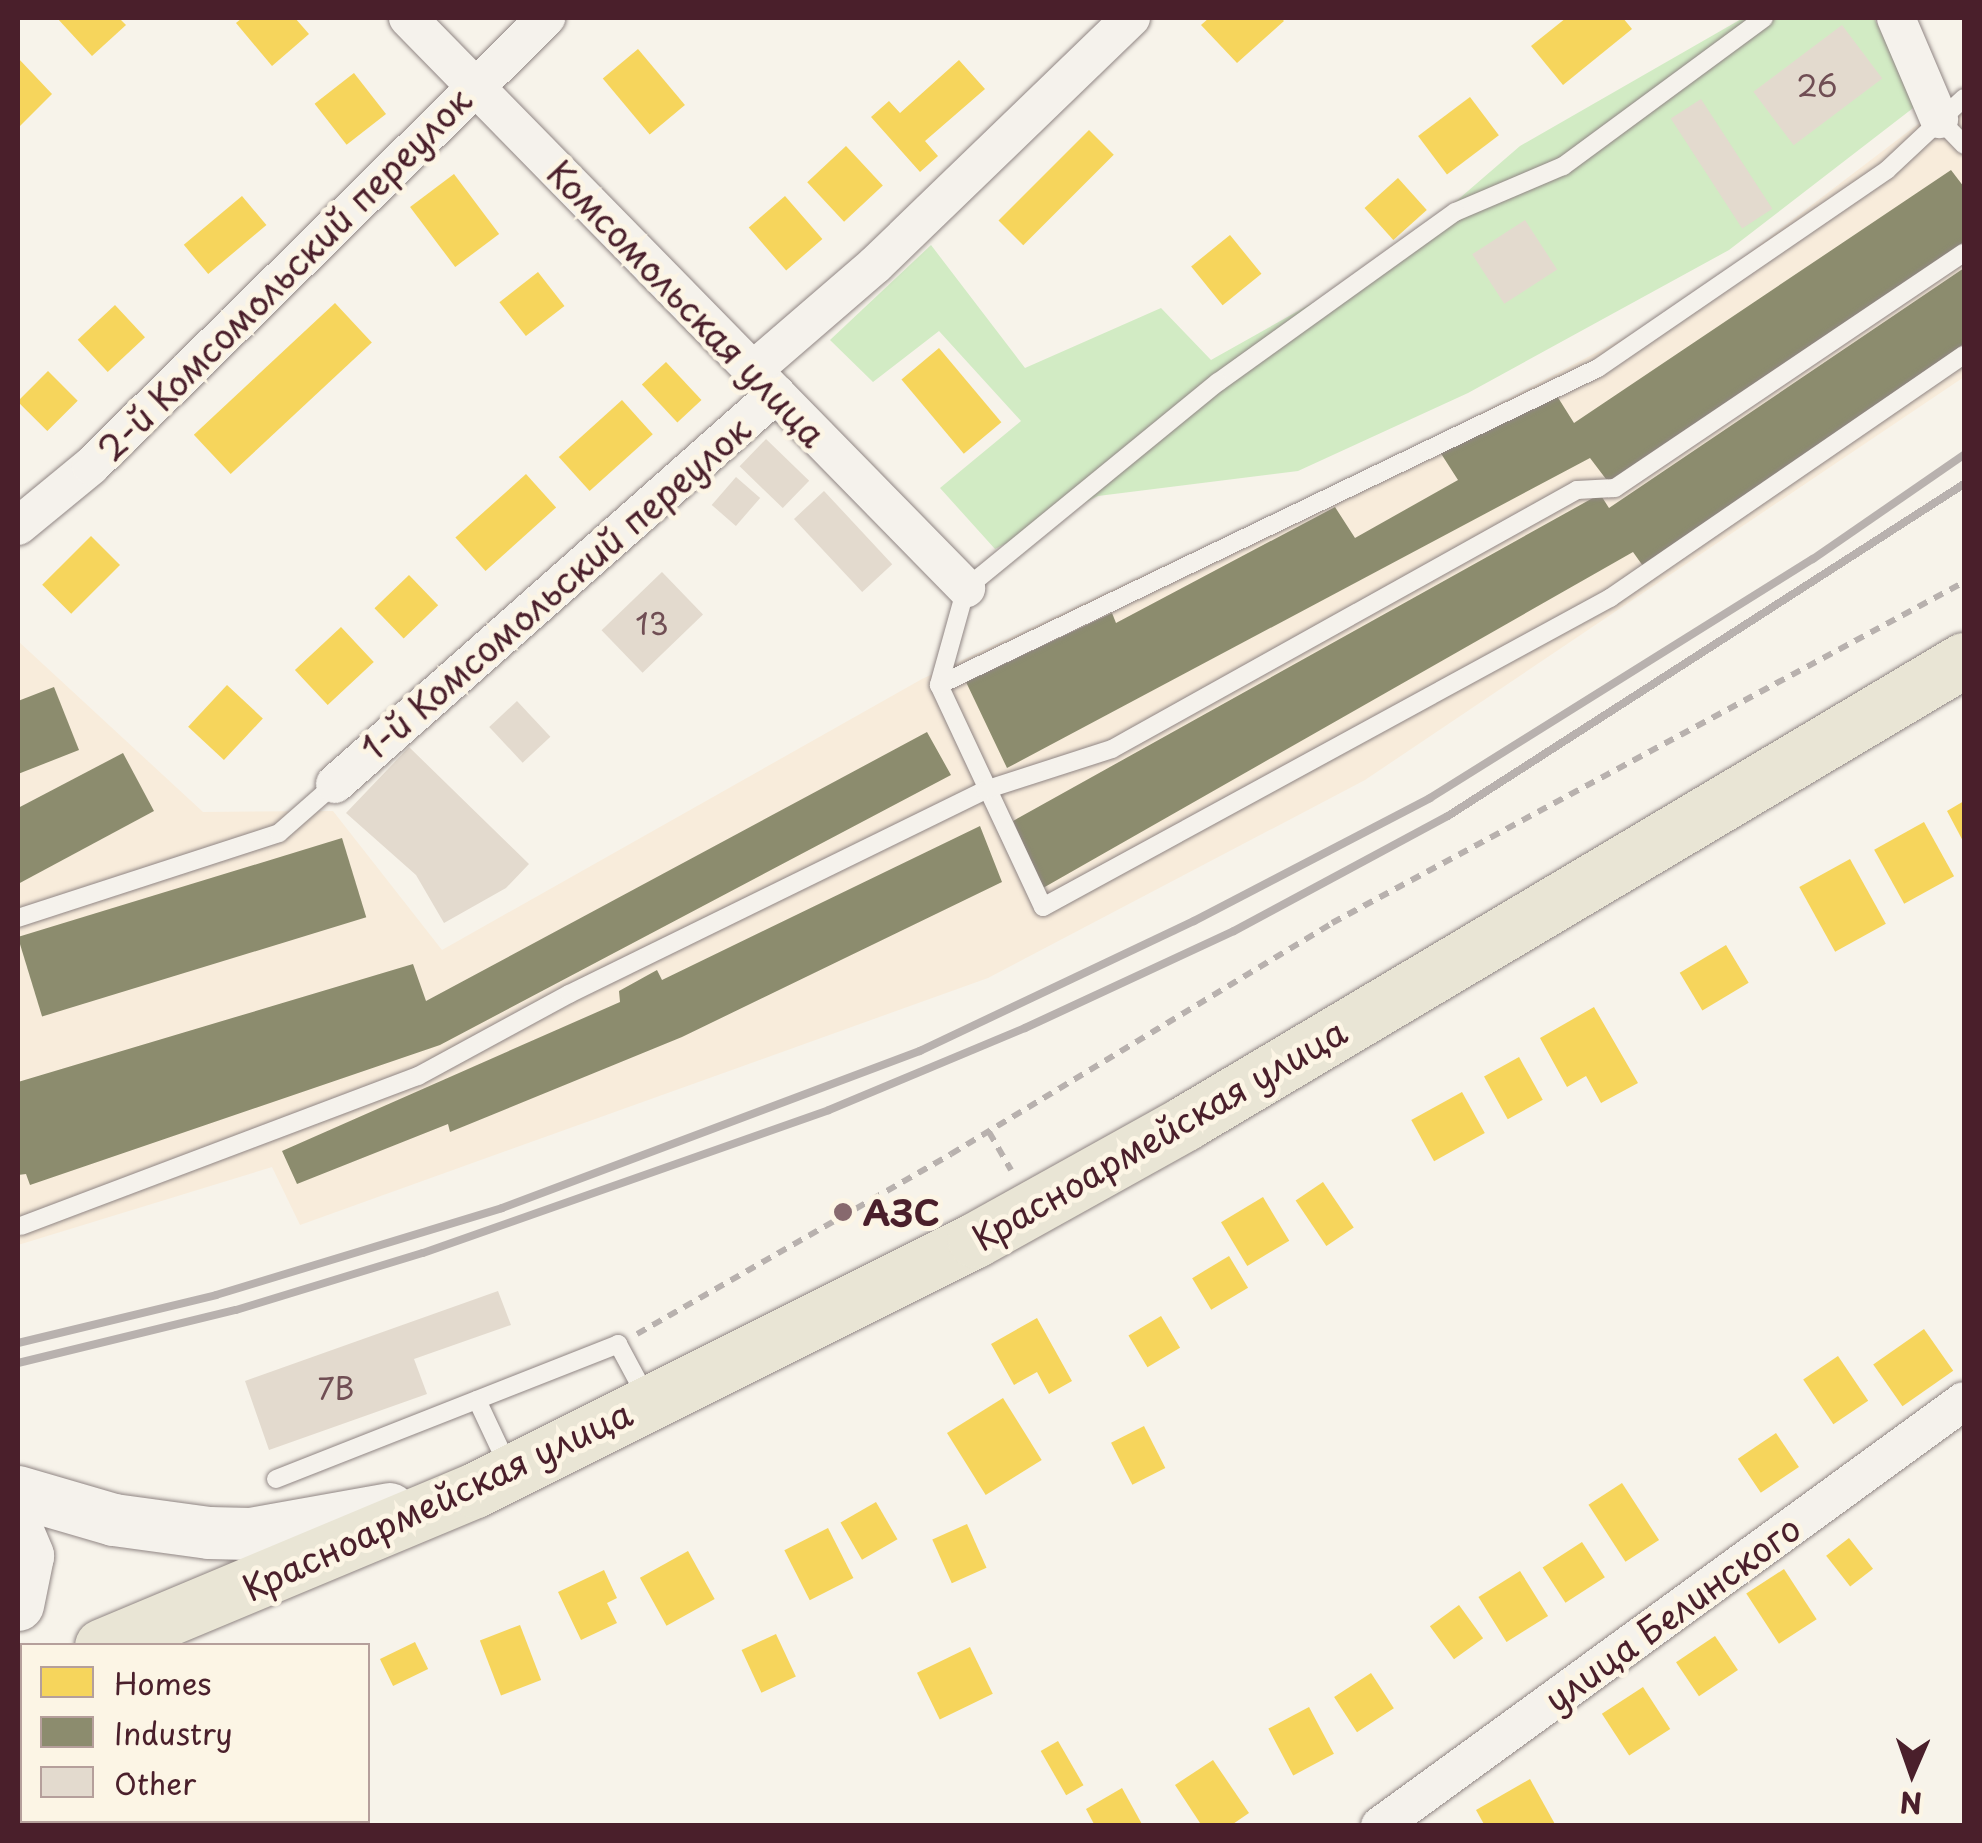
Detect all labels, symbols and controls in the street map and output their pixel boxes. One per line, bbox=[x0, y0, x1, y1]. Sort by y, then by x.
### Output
house number: 26 bbox=[1796, 67, 1838, 103]
street label: 2-й Комсомольский переулок bbox=[88, 78, 480, 470]
street label: Комсомольская улица bbox=[538, 150, 836, 456]
street label: 1-й Комсомольский переулок bbox=[351, 407, 759, 769]
house number: 13 bbox=[635, 605, 669, 641]
street label: Красноармейская улица bbox=[964, 1009, 1354, 1259]
place label: АЗС bbox=[863, 1191, 940, 1233]
marker: АЗС bbox=[832, 1201, 854, 1223]
house number: 7В bbox=[318, 1370, 354, 1406]
street label: Красноармейская улица bbox=[235, 1391, 639, 1609]
street label: улица Белинского bbox=[1535, 1506, 1809, 1720]
legend bbox=[20, 1643, 370, 1823]
text: Homes bbox=[114, 1660, 211, 1705]
text: Industry bbox=[114, 1710, 233, 1755]
north arrow bbox=[1862, 1723, 1962, 1823]
text: Other bbox=[114, 1760, 196, 1805]
text: N bbox=[1899, 1782, 1923, 1825]

